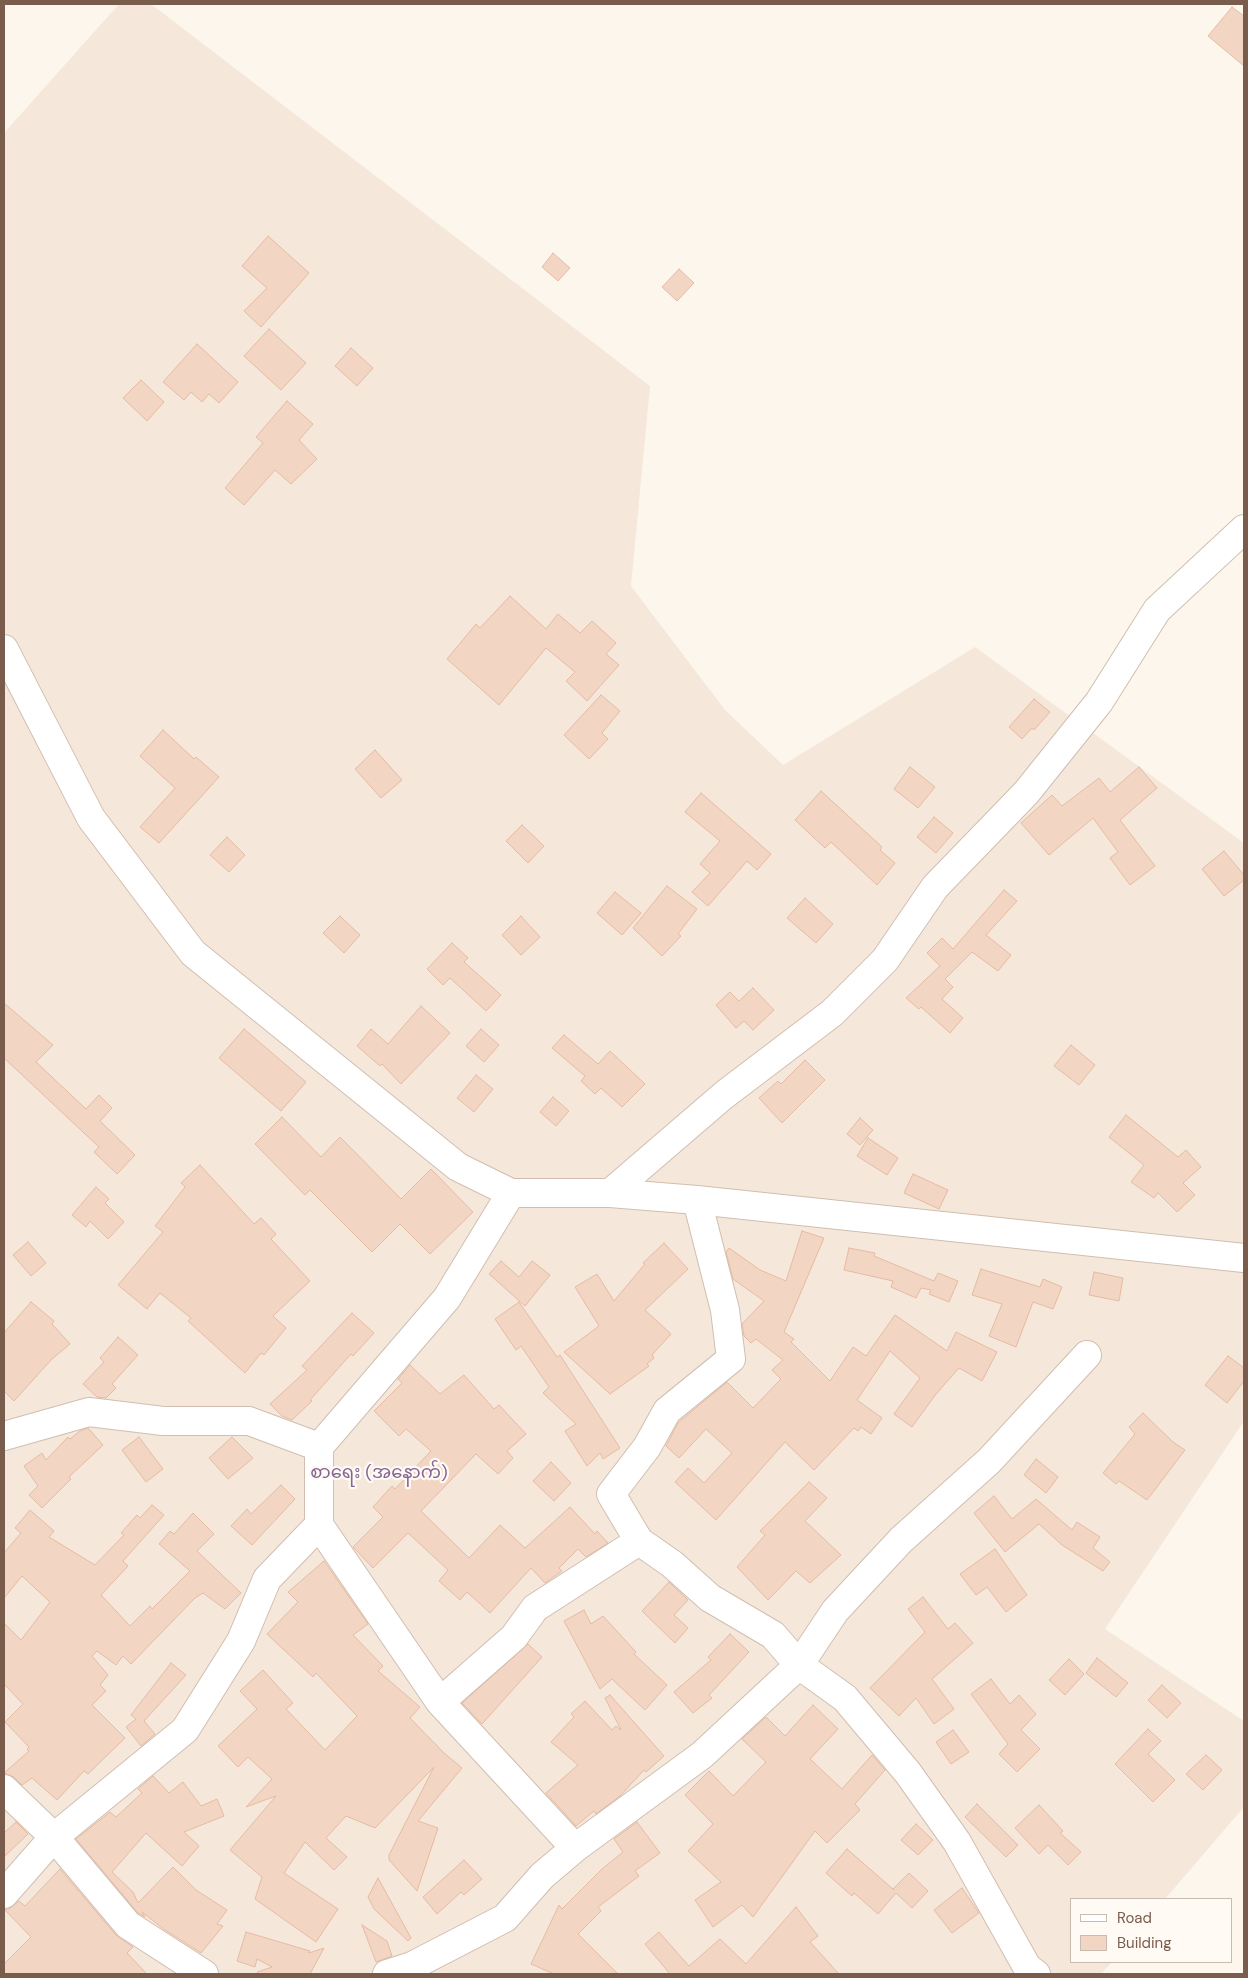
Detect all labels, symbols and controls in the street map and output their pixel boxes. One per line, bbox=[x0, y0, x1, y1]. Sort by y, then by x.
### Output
district label: စာရေး (အနောက်) bbox=[310, 1462, 448, 1484]
legend bbox=[1070, 1898, 1233, 1963]
text: Road bbox=[1117, 1908, 1152, 1928]
text: Building bbox=[1117, 1933, 1172, 1953]

